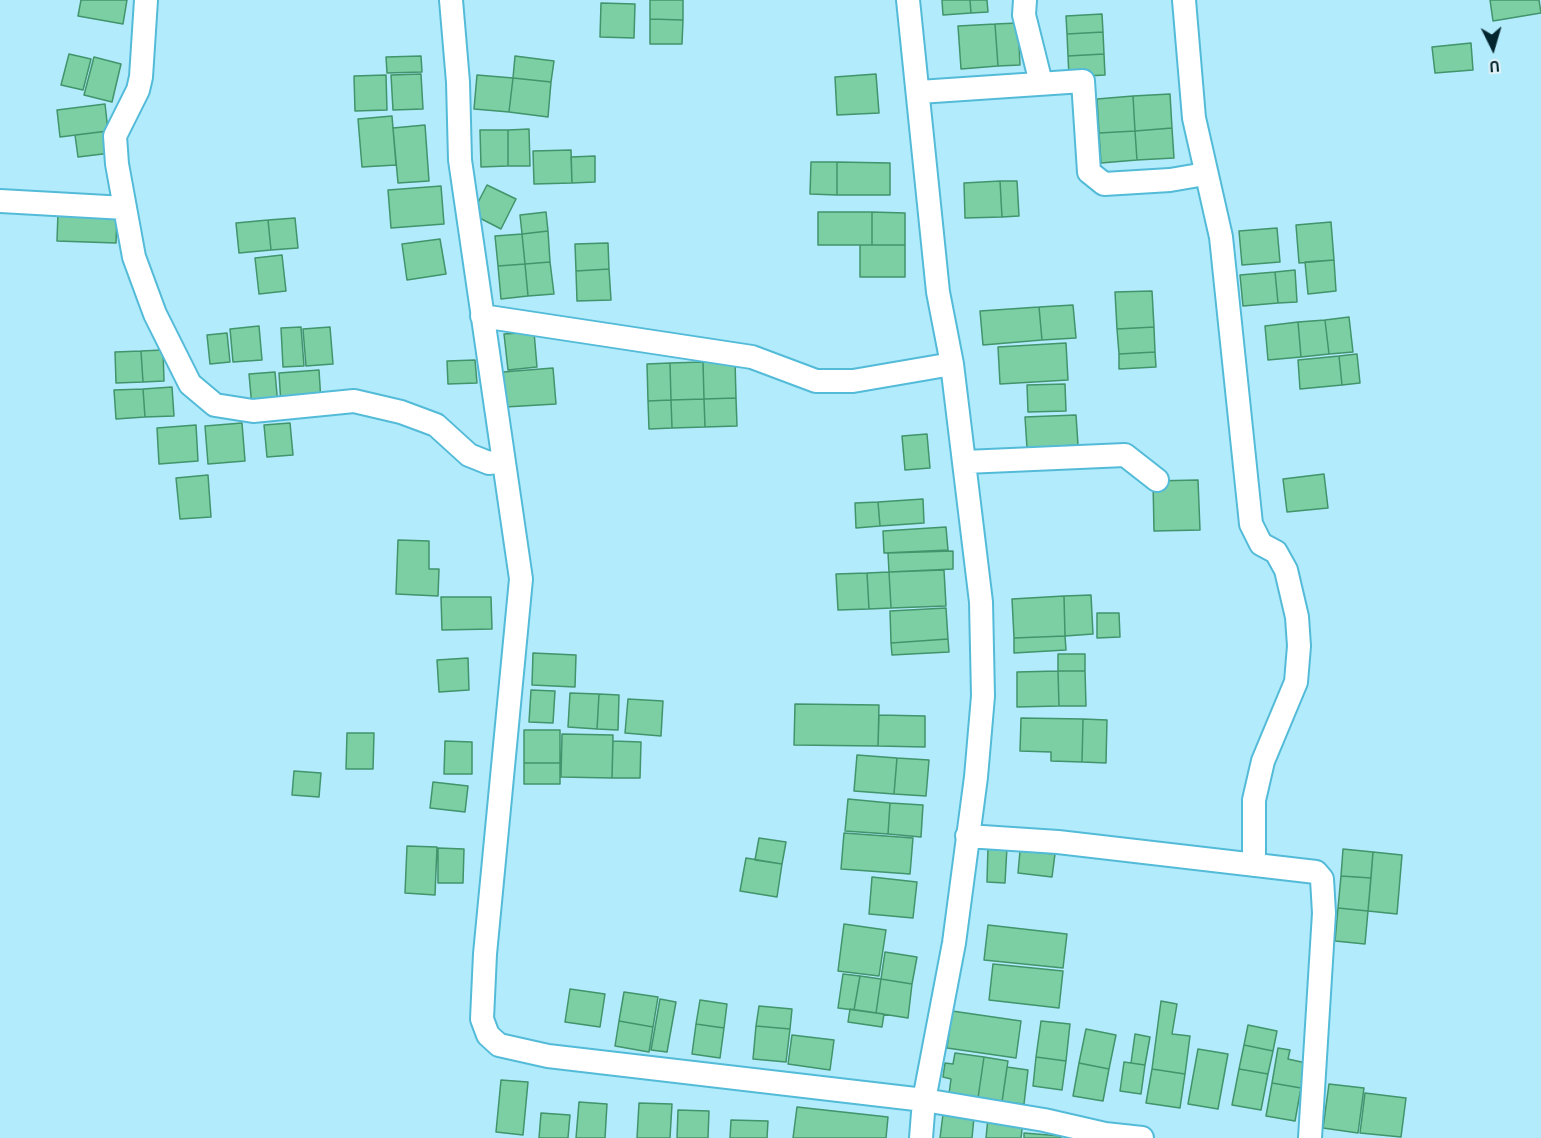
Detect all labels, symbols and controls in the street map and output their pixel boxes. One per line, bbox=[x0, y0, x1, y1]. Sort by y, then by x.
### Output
north arrow bbox=[1463, 18, 1523, 78]
text: U bbox=[1489, 58, 1500, 74]

